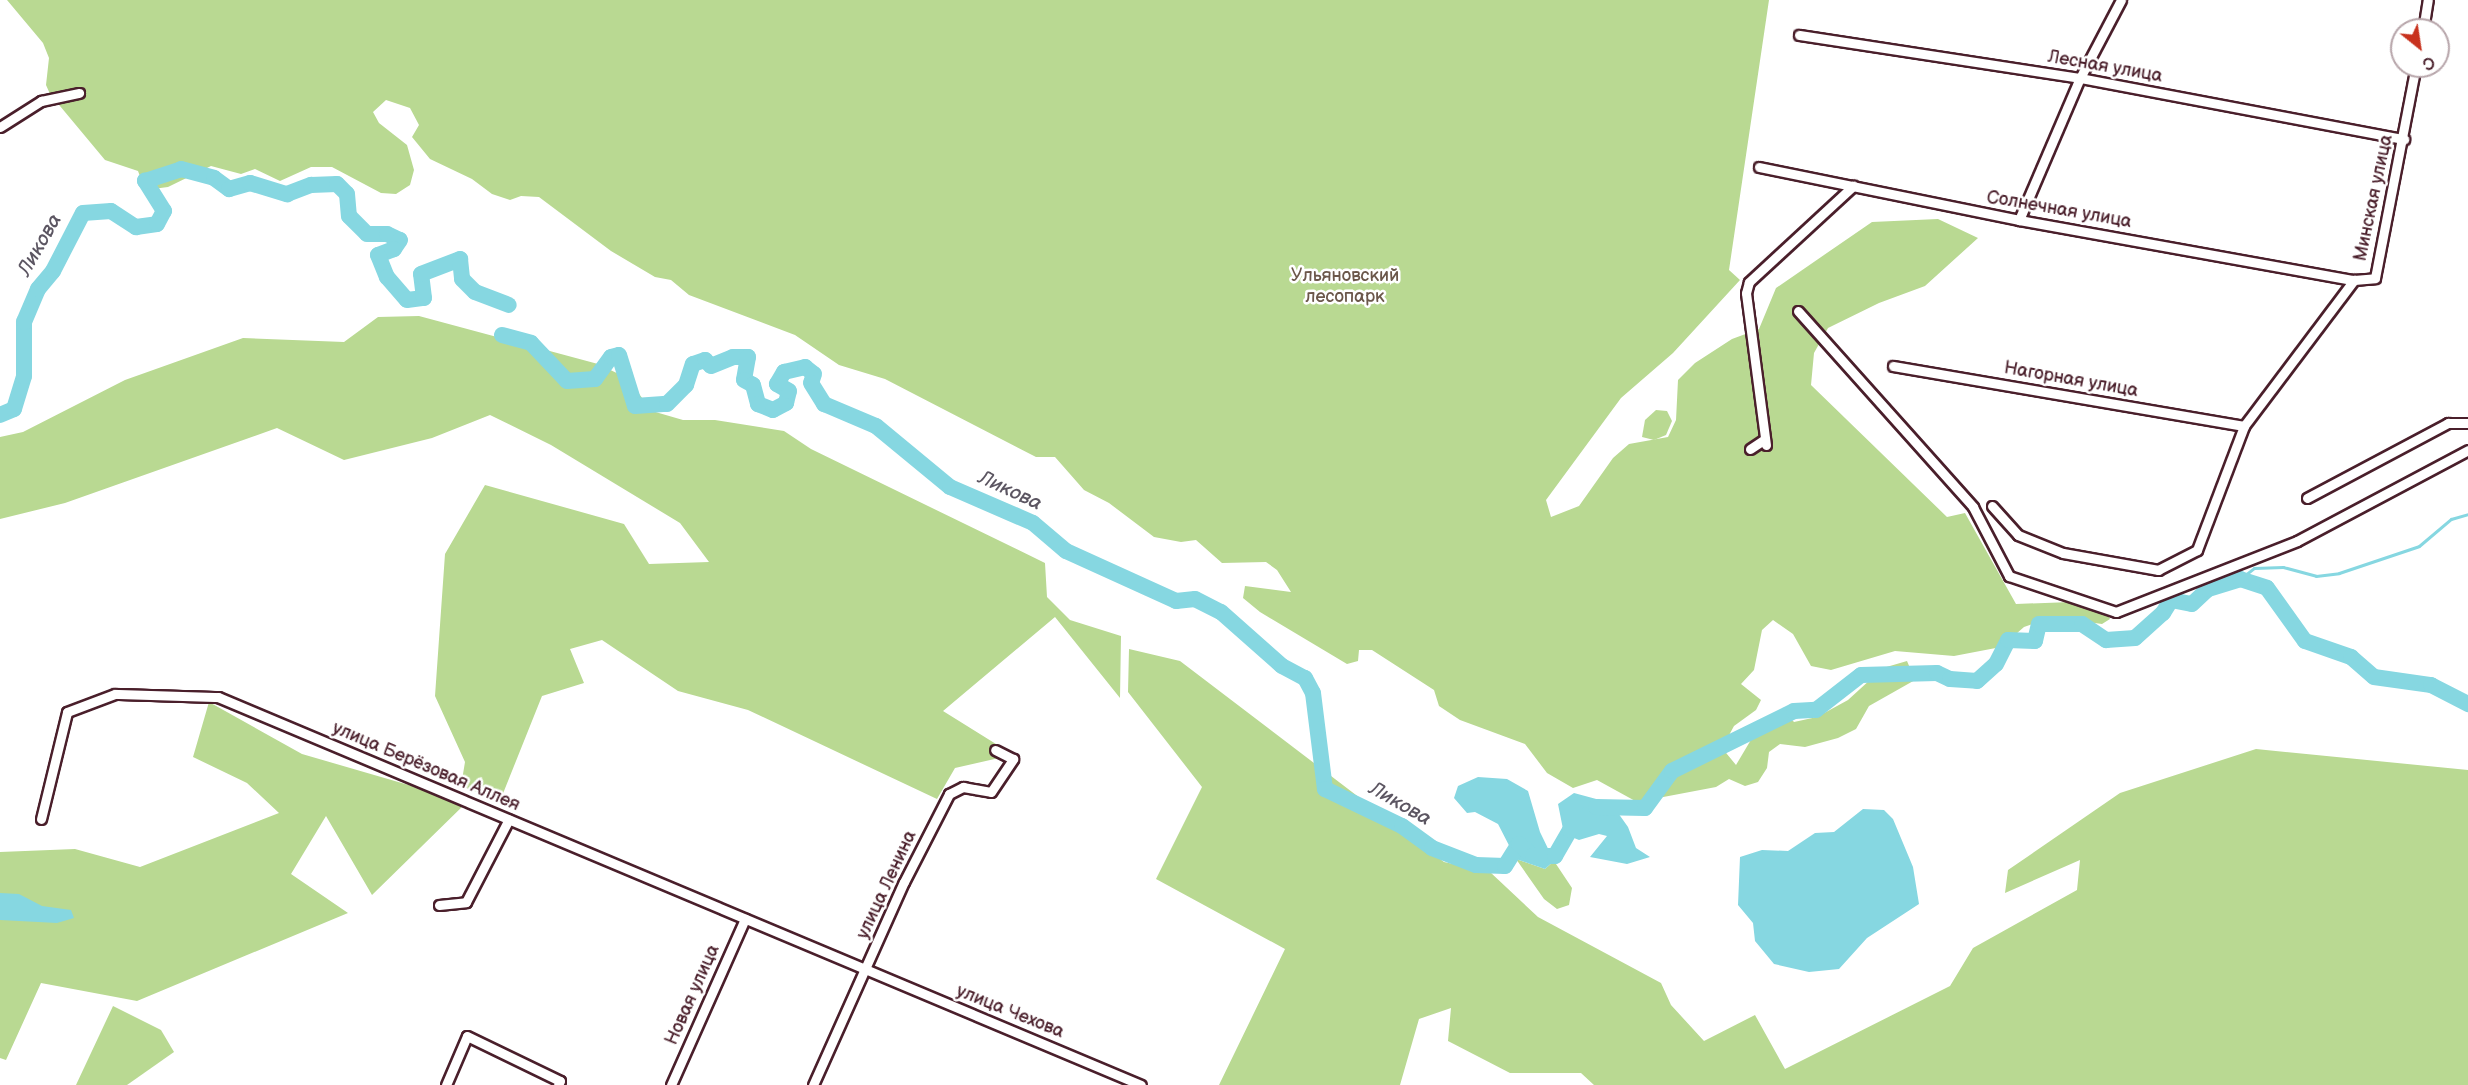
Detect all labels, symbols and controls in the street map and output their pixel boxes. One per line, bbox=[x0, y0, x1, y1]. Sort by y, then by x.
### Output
north arrow bbox=[2390, 18, 2450, 78]
street label: Лесная улица bbox=[2046, 46, 2164, 88]
text: С bbox=[2419, 51, 2438, 73]
street label: Минская улица bbox=[2350, 133, 2398, 263]
street label: Солнечная улица bbox=[1985, 187, 2133, 233]
water label: Ликова bbox=[13, 210, 67, 280]
park label: Ульяновский лесопарк bbox=[1291, 266, 1399, 308]
street label: Нагорная улица bbox=[2002, 358, 2140, 402]
water label: Ликова bbox=[974, 466, 1046, 516]
street label: улица Берёзовая Аллея bbox=[329, 718, 523, 816]
water label: Ликова bbox=[1365, 777, 1435, 831]
street label: улица Ленина bbox=[852, 827, 922, 943]
street label: Новая улица bbox=[661, 942, 725, 1048]
street label: улица Чехова bbox=[953, 981, 1067, 1043]

